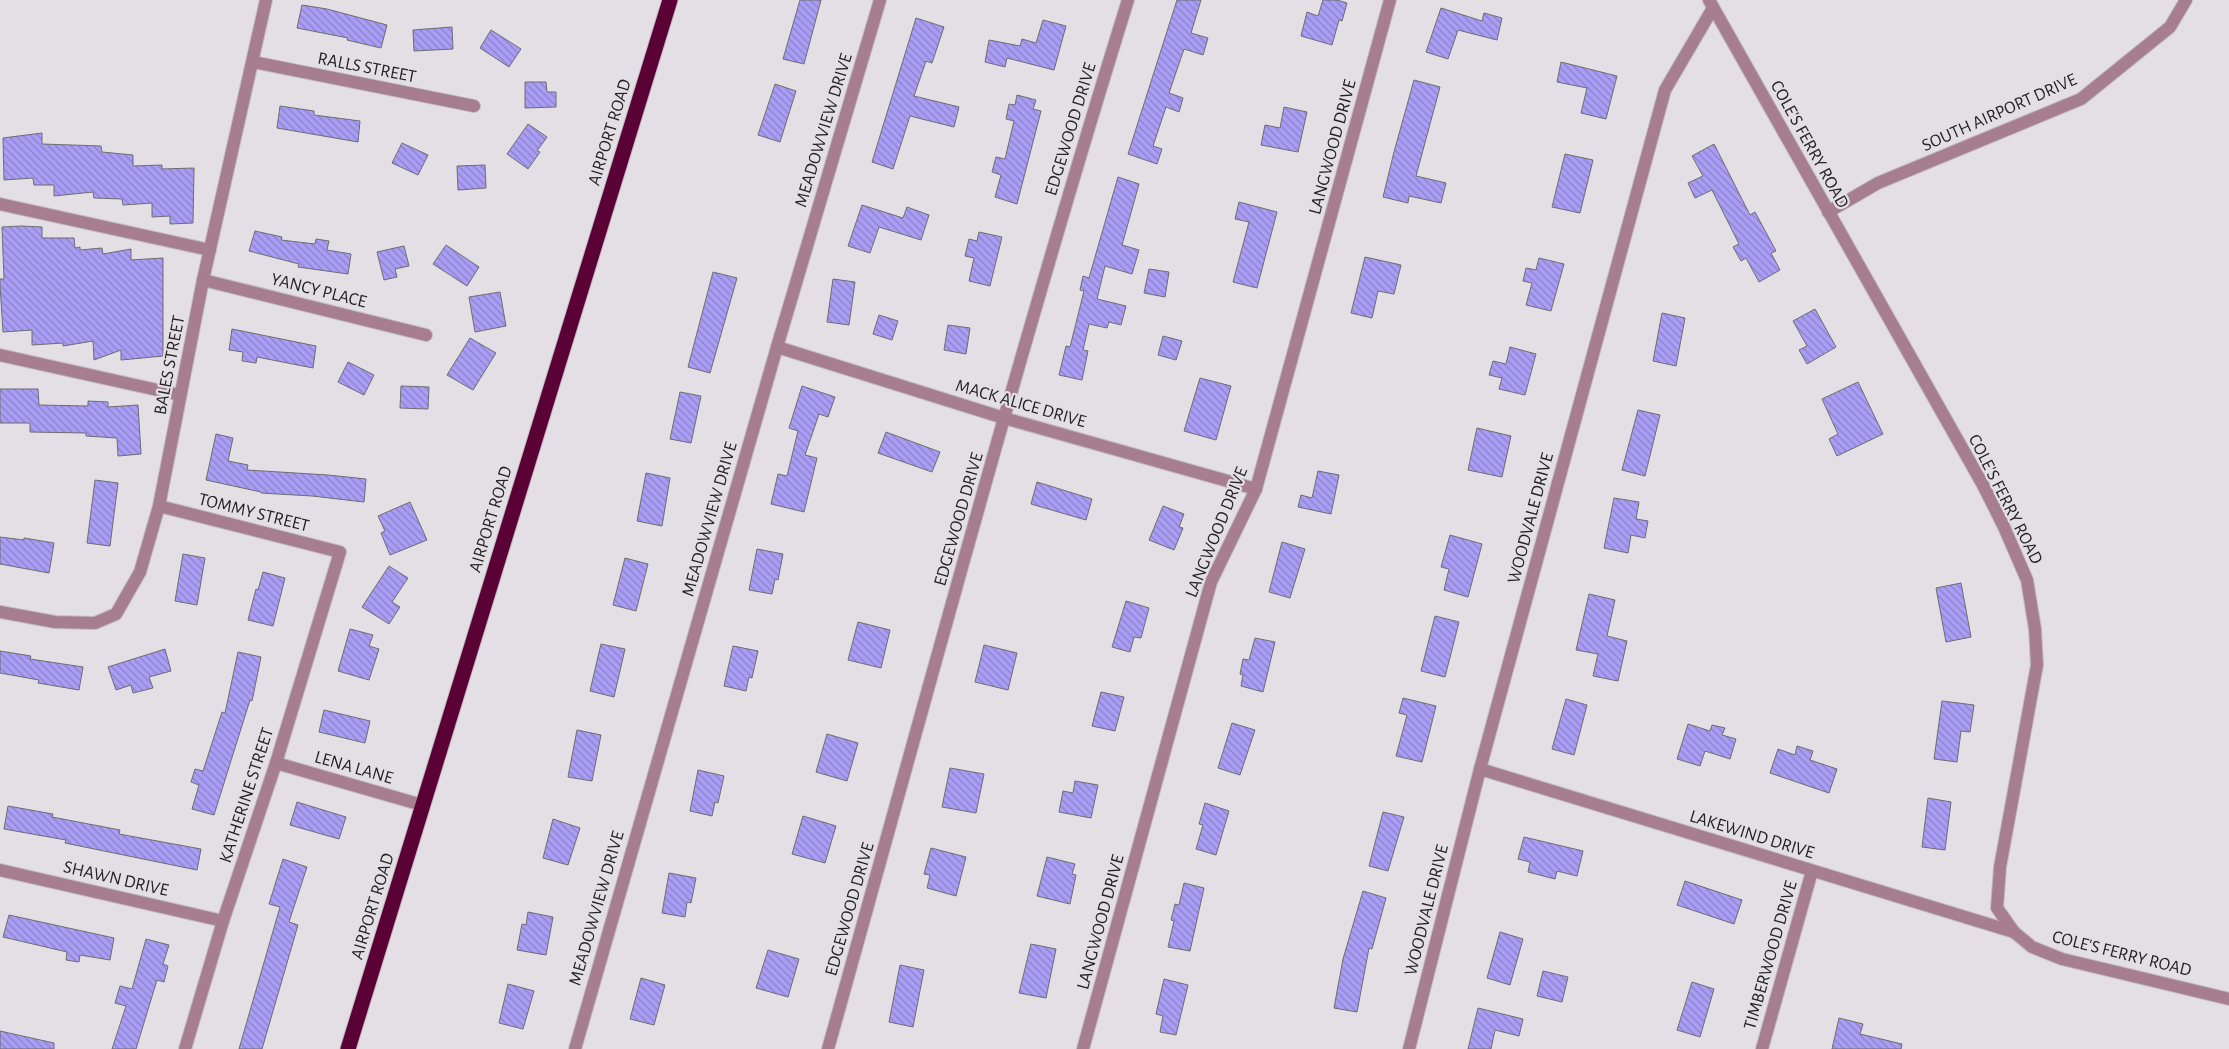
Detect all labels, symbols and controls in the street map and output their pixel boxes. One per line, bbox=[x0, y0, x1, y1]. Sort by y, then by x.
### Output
street label: RALLS STREET bbox=[316, 50, 418, 86]
street label: MEADOWVIEW DRIVE bbox=[792, 51, 856, 209]
street label: EDGEWOOD DRIVE bbox=[1042, 60, 1100, 198]
street label: SOUTH AIRPORT DRIVE bbox=[1919, 71, 2080, 155]
street label: AIRPORT ROAD bbox=[585, 77, 635, 188]
street label: LANGWOOD DRIVE bbox=[1306, 78, 1360, 217]
street label: COLE'S FERRY ROAD bbox=[1767, 78, 1852, 211]
street label: YANCY PLACE bbox=[269, 270, 369, 312]
street label: BALES STREET bbox=[152, 314, 188, 416]
street label: MACK ALICE DRIVE bbox=[953, 377, 1088, 431]
street label: COLE'S FERRY ROAD bbox=[1965, 432, 2046, 567]
street label: MEADOWVIEW DRIVE bbox=[679, 440, 741, 599]
street label: EDGEWOOD DRIVE bbox=[931, 450, 987, 588]
street label: WOODVALE DRIVE bbox=[1505, 451, 1557, 585]
street label: AIRPORT ROAD bbox=[466, 464, 516, 575]
street label: LANGWOOD DRIVE bbox=[1183, 464, 1251, 600]
street label: TOMMY STREET bbox=[196, 490, 311, 535]
street label: KATHERINE STREET bbox=[217, 725, 277, 865]
street label: LENA LANE bbox=[312, 748, 395, 788]
street label: LAKEWIND DRIVE bbox=[1687, 807, 1816, 863]
street label: MEADOWVIEW DRIVE bbox=[566, 829, 628, 988]
street label: EDGEWOOD DRIVE bbox=[822, 840, 878, 978]
street label: WOODVALE DRIVE bbox=[1402, 843, 1452, 978]
street label: AIRPORT ROAD bbox=[348, 851, 398, 962]
street label: LANGWOOD DRIVE bbox=[1074, 853, 1128, 992]
street label: SHAWN DRIVE bbox=[62, 858, 170, 900]
street label: TIMBERWOOD DRIVE bbox=[1741, 878, 1801, 1032]
street label: COLE'S FERRY ROAD bbox=[2050, 928, 2193, 980]

